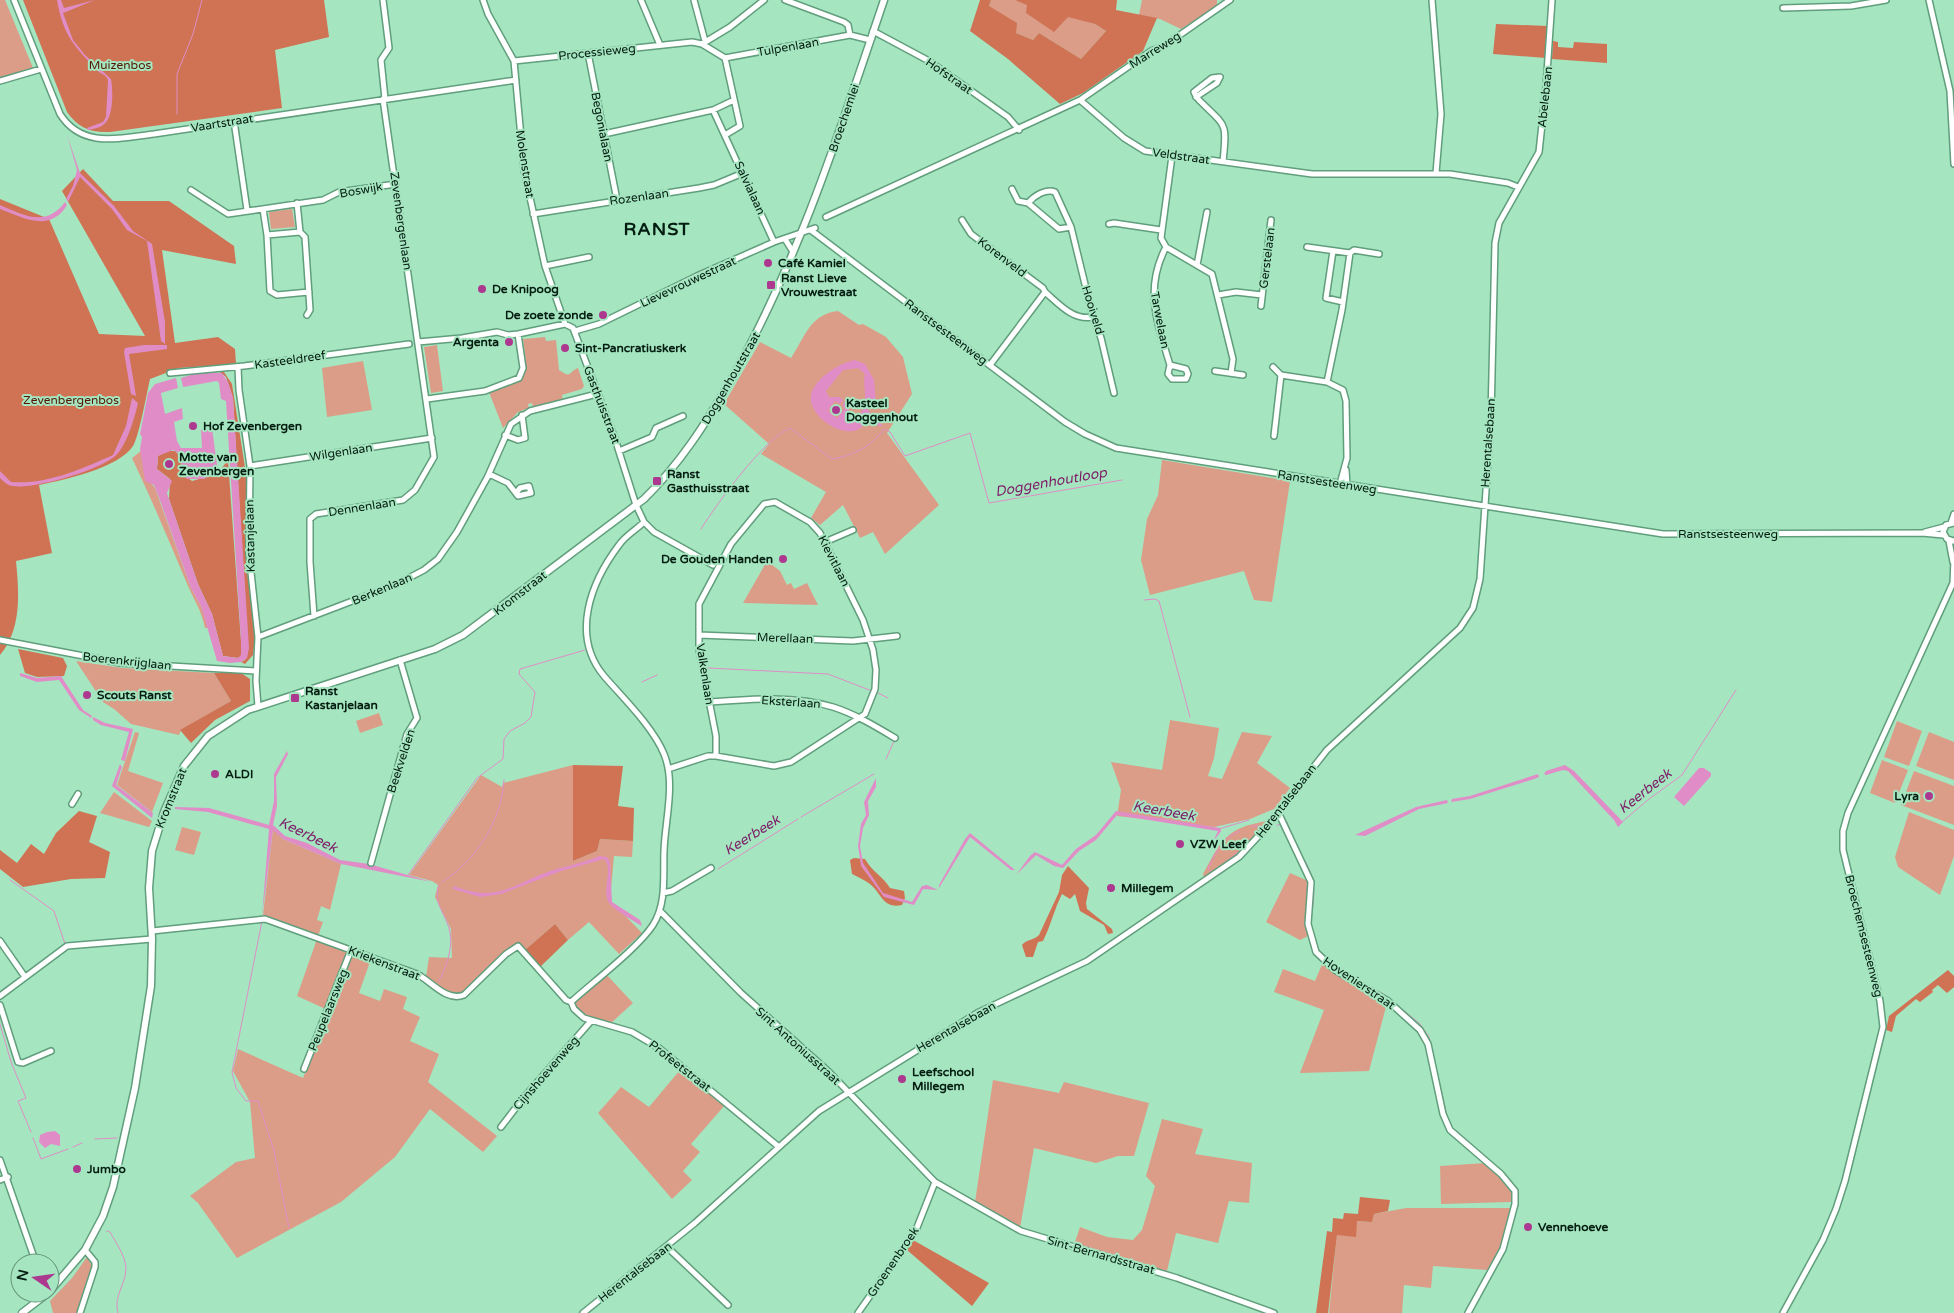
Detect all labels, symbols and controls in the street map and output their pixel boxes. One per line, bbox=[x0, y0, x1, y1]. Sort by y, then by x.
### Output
street label: Marreweg bbox=[1127, 29, 1183, 71]
street label: Tulpenlaan bbox=[756, 35, 820, 59]
street label: Processieweg bbox=[558, 41, 636, 63]
street label: Hofstraat bbox=[923, 55, 975, 97]
park label: Muizenbos bbox=[89, 58, 151, 72]
street label: Abelebaan bbox=[1535, 66, 1555, 128]
street label: Broechemlei bbox=[826, 82, 862, 154]
street label: Begonialaan bbox=[588, 91, 616, 163]
street label: Vaartstraat bbox=[190, 111, 255, 135]
street label: Molenstraat bbox=[513, 129, 537, 199]
street label: Veldstraat bbox=[1151, 145, 1211, 167]
street label: Salvialaan bbox=[732, 159, 768, 217]
street label: Zevenbergenlaan bbox=[387, 171, 415, 271]
street label: Boswijk bbox=[338, 179, 384, 201]
street label: Rozenlaan bbox=[608, 186, 670, 208]
district label: RANST bbox=[623, 218, 691, 240]
street label: Gerstelaan bbox=[1256, 227, 1278, 289]
street label: Korenveld bbox=[975, 234, 1029, 280]
street label: Lievevrouwestraat bbox=[638, 253, 738, 310]
place label: Café Kamiel bbox=[778, 256, 846, 270]
marker: Café Kamiel bbox=[762, 257, 774, 269]
place label: Ranst Lieve Vrouwestraat bbox=[781, 271, 857, 299]
marker: Ranst Lieve Vrouwestraat bbox=[765, 279, 777, 291]
place label: De Knipoog bbox=[492, 282, 559, 297]
marker: De Knipoog bbox=[476, 283, 488, 295]
street label: Hooiveld bbox=[1079, 284, 1107, 336]
street label: Tarwelaan bbox=[1148, 290, 1172, 350]
street label: Ranstsesteenweg bbox=[902, 296, 990, 368]
place label: De zoete zonde bbox=[505, 308, 593, 322]
marker: De zoete zonde bbox=[597, 309, 609, 321]
street label: Doggenhoutstraat bbox=[699, 329, 763, 427]
place label: Argenta bbox=[453, 335, 499, 350]
marker: Argenta bbox=[503, 336, 515, 348]
place label: Sint-Pancratiuskerk bbox=[575, 341, 687, 355]
marker: Sint-Pancratiuskerk bbox=[559, 342, 571, 354]
street label: Kasteeldreef bbox=[254, 348, 327, 372]
street label: Gasthuisstraat bbox=[581, 364, 623, 446]
park label: Zevenbergenbos bbox=[23, 393, 119, 407]
place label: Kasteel Doggenhout bbox=[846, 396, 918, 425]
street label: Herentalsebaan bbox=[1478, 398, 1498, 488]
marker: Kasteel Doggenhout bbox=[830, 404, 842, 416]
place label: Hof Zevenbergen bbox=[203, 419, 302, 434]
marker: Hof Zevenbergen bbox=[187, 420, 199, 432]
street label: Wilgenlaan bbox=[309, 440, 373, 464]
place label: Motte van Zevenbergen bbox=[179, 450, 254, 479]
marker: Motte van Zevenbergen bbox=[163, 458, 175, 470]
water label: Doggenhoutloop bbox=[994, 464, 1109, 500]
place label: Ranst Gasthuisstraat bbox=[667, 467, 750, 495]
street label: Ranstsesteenweg bbox=[1276, 467, 1378, 497]
marker: Ranst Gasthuisstraat bbox=[651, 475, 663, 487]
street label: Dennenlaan bbox=[327, 495, 397, 519]
street label: Kastanjelaan bbox=[242, 500, 258, 572]
street label: Ranstsesteenweg bbox=[1678, 527, 1778, 541]
street label: Kievitlaan bbox=[815, 533, 853, 589]
place label: De Gouden Handen bbox=[661, 552, 773, 566]
marker: De Gouden Handen bbox=[777, 553, 789, 565]
street label: Kromstraat bbox=[491, 568, 550, 618]
street label: Berkenlaan bbox=[350, 570, 414, 608]
street label: Merellaan bbox=[757, 630, 813, 646]
street label: Valkenlaan bbox=[693, 642, 717, 706]
street label: Boerenkrijglaan bbox=[82, 649, 172, 673]
place label: Ranst Kastanjelaan bbox=[305, 684, 378, 713]
place label: Scouts Ranst bbox=[97, 688, 172, 702]
marker: Scouts Ranst bbox=[81, 689, 93, 701]
marker: Ranst Kastanjelaan bbox=[289, 692, 301, 704]
street label: Eksterlaan bbox=[761, 693, 821, 711]
street label: Beekvelden bbox=[384, 727, 418, 795]
street label: Herentalsebaan bbox=[1253, 762, 1319, 840]
water label: Keerbeek bbox=[1615, 764, 1676, 817]
street label: Kromstraat bbox=[153, 766, 190, 830]
place label: ALDI bbox=[225, 767, 253, 781]
marker: ALDI bbox=[209, 768, 221, 780]
place label: Lyra bbox=[1894, 789, 1919, 804]
marker: Lyra bbox=[1923, 790, 1935, 802]
water label: Keerbeek bbox=[1132, 797, 1198, 825]
water label: Keerbeek bbox=[721, 810, 784, 859]
water label: Keerbeek bbox=[276, 814, 341, 857]
place label: VZW Leef bbox=[1190, 837, 1247, 851]
marker: VZW Leef bbox=[1174, 838, 1186, 850]
street label: Broechemsesteenweg bbox=[1842, 873, 1886, 999]
place label: Millegem bbox=[1121, 881, 1174, 896]
marker: Millegem bbox=[1105, 882, 1117, 894]
street label: Kriekenstraat bbox=[346, 943, 422, 983]
street label: Hovenierstraat bbox=[1320, 954, 1398, 1012]
street label: Peupelaarsweg bbox=[305, 967, 351, 1053]
street label: Herentalsebaan bbox=[914, 999, 998, 1055]
street label: Sint Antoniusstraat bbox=[753, 1004, 844, 1088]
street label: Cijnshoevenweg bbox=[510, 1033, 582, 1113]
street label: Profeetstraat bbox=[646, 1037, 714, 1095]
place label: Leefschool Millegem bbox=[912, 1065, 974, 1094]
marker: Leefschool Millegem bbox=[896, 1073, 908, 1085]
place label: Jumbo bbox=[86, 1162, 126, 1176]
marker: Jumbo bbox=[71, 1163, 83, 1175]
place label: Vennehoeve bbox=[1538, 1220, 1608, 1234]
marker: Vennehoeve bbox=[1522, 1221, 1534, 1233]
street label: Groenenbroek bbox=[864, 1224, 922, 1300]
street label: Sint-Bernardsstraat bbox=[1046, 1233, 1157, 1277]
street label: Herentalsebaan bbox=[596, 1239, 674, 1305]
north arrow bbox=[10, 1253, 60, 1303]
text: N bbox=[13, 1268, 32, 1283]

